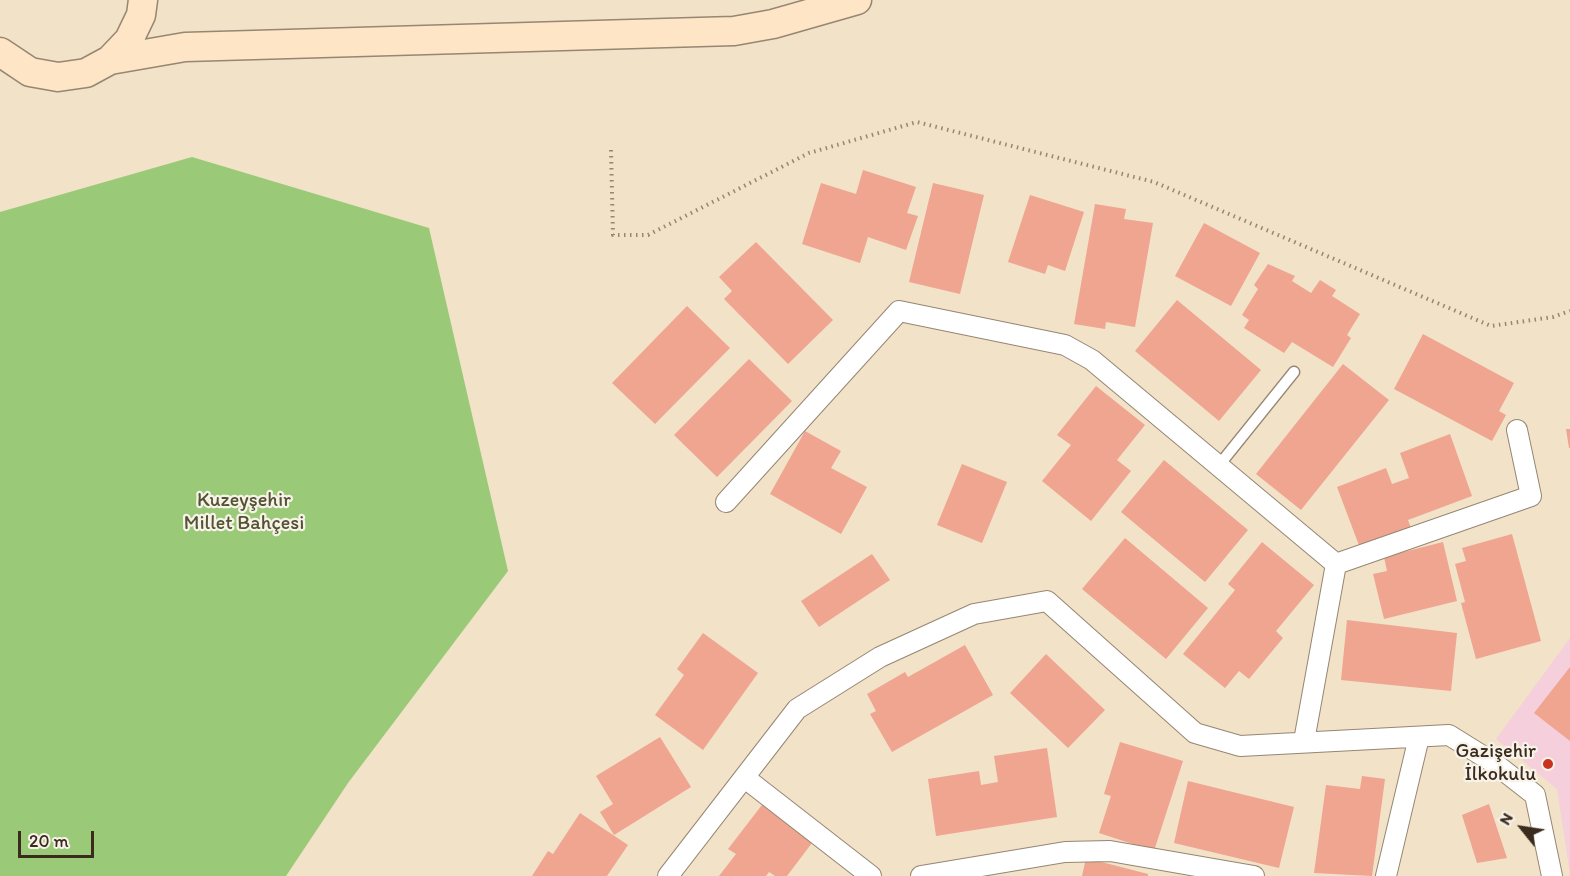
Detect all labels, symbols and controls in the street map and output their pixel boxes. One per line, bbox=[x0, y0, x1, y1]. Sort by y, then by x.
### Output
park label: Kuzeyşehir Millet Bahçesi bbox=[184, 489, 304, 536]
place label: Gazişehir İlkokulu bbox=[1456, 740, 1536, 787]
marker: Gazişehir İlkokulu bbox=[1541, 757, 1555, 771]
north arrow bbox=[1492, 798, 1552, 858]
text: N bbox=[1495, 809, 1517, 828]
scale bar bbox=[21, 819, 98, 857]
text: 20 m bbox=[29, 830, 69, 852]

